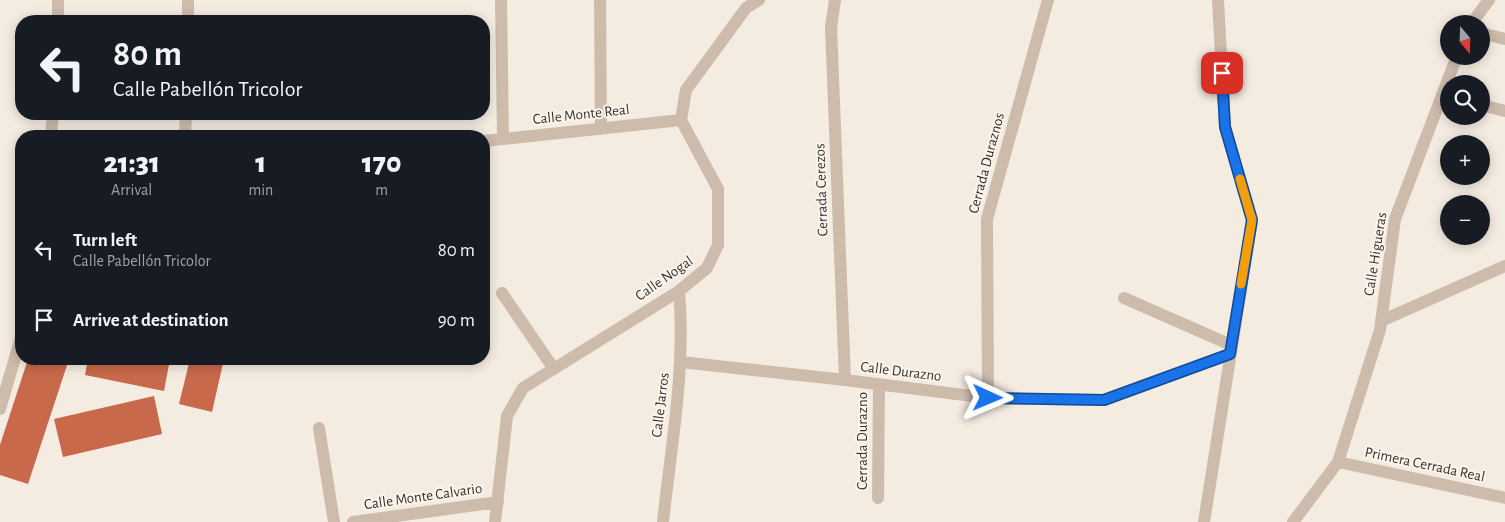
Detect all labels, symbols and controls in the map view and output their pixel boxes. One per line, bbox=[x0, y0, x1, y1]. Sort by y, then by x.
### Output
north arrow bbox=[1440, 15, 1490, 65]
map controls bbox=[1440, 15, 1490, 245]
icon: left bbox=[30, 35, 95, 100]
text: 80 m bbox=[113, 37, 182, 72]
pin bbox=[1201, 52, 1243, 94]
icon: arrive bbox=[1208, 59, 1236, 87]
button: search bbox=[1440, 75, 1490, 125]
text: Calle Pabellón Tricolor bbox=[113, 78, 302, 100]
street label: Calle Monte Real bbox=[532, 102, 630, 127]
street label: Cerrada Duraznos bbox=[966, 111, 1007, 215]
button: + bbox=[1440, 135, 1490, 185]
street label: Cerrada Cerezos bbox=[812, 143, 831, 237]
text: 21:31 bbox=[103, 148, 160, 178]
text: 1 bbox=[255, 148, 266, 178]
text: 170 bbox=[362, 148, 402, 178]
text: Arrival bbox=[111, 182, 152, 198]
text: min bbox=[248, 182, 273, 198]
text: m bbox=[375, 182, 388, 198]
button: − bbox=[1440, 195, 1490, 245]
street label: Calle Higueras bbox=[1361, 211, 1390, 297]
text: Turn left bbox=[73, 231, 137, 250]
icon: left bbox=[30, 236, 58, 264]
text: 80 m bbox=[438, 241, 475, 260]
text: Calle Pabellón Tricolor bbox=[73, 253, 211, 269]
street label: Calle Nogal bbox=[633, 253, 696, 304]
icon: arrive bbox=[30, 306, 58, 334]
text: Arrive at destination bbox=[73, 311, 229, 330]
text: 90 m bbox=[438, 311, 475, 330]
street label: Calle Durazno bbox=[860, 359, 942, 384]
position arrow bbox=[961, 371, 1013, 423]
street label: Calle Jarros bbox=[649, 372, 672, 438]
street label: Cerrada Durazno bbox=[855, 392, 870, 490]
street label: Primera Cerrada Real bbox=[1363, 444, 1486, 485]
street label: Calle Monte Calvario bbox=[363, 481, 483, 512]

